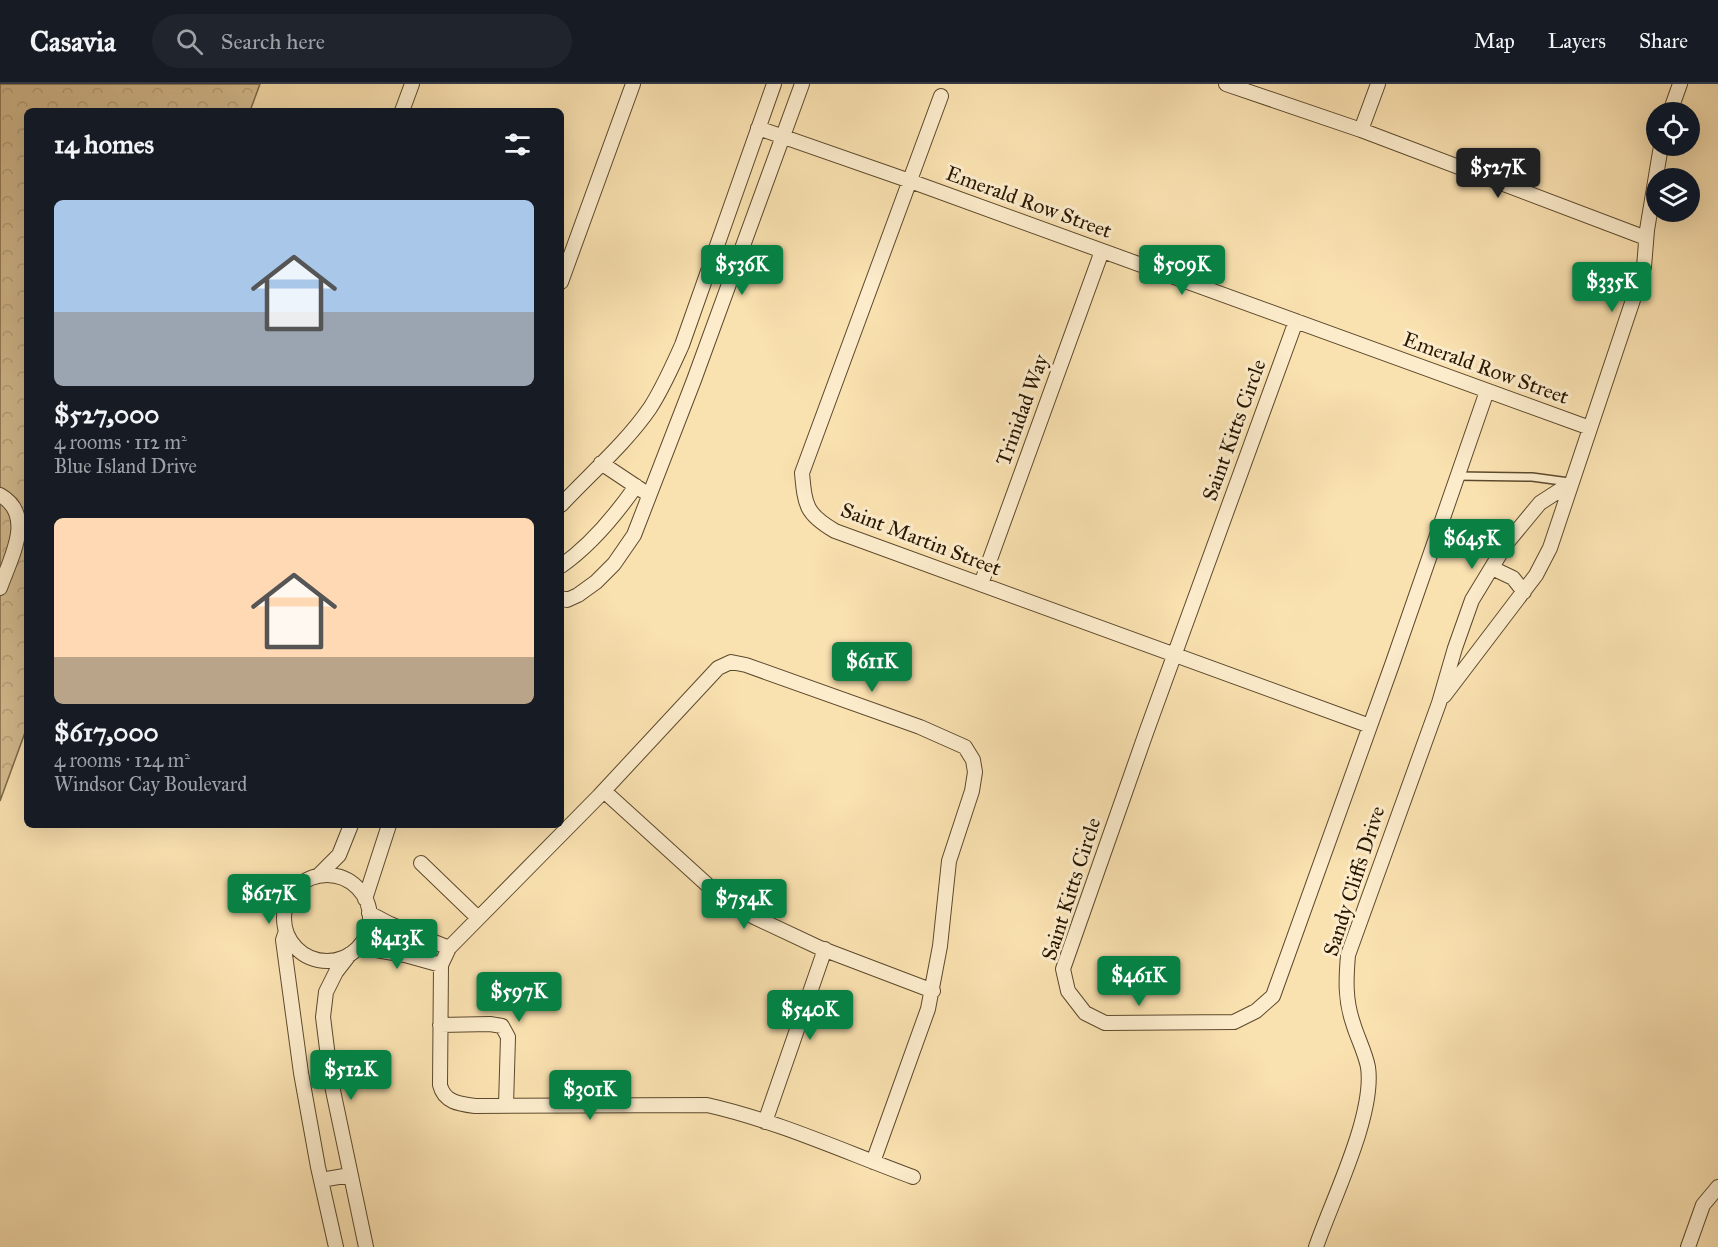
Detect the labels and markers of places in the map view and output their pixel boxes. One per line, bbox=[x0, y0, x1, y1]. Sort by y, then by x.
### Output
pin: $527K bbox=[1456, 148, 1540, 199]
pin: $536K bbox=[700, 245, 784, 296]
pin: $509K bbox=[1140, 245, 1224, 296]
pin: $335K bbox=[1570, 262, 1654, 313]
pin: $645K bbox=[1430, 519, 1514, 570]
pin: $611K bbox=[830, 642, 914, 693]
pin: $617K bbox=[227, 874, 311, 925]
pin: $754K bbox=[702, 879, 786, 930]
pin: $413K bbox=[355, 919, 439, 970]
pin: $461K bbox=[1097, 956, 1181, 1007]
pin: $597K bbox=[477, 972, 561, 1023]
pin: $540K bbox=[768, 990, 852, 1041]
pin: $512K bbox=[309, 1050, 393, 1101]
pin: $301K bbox=[548, 1070, 632, 1121]

